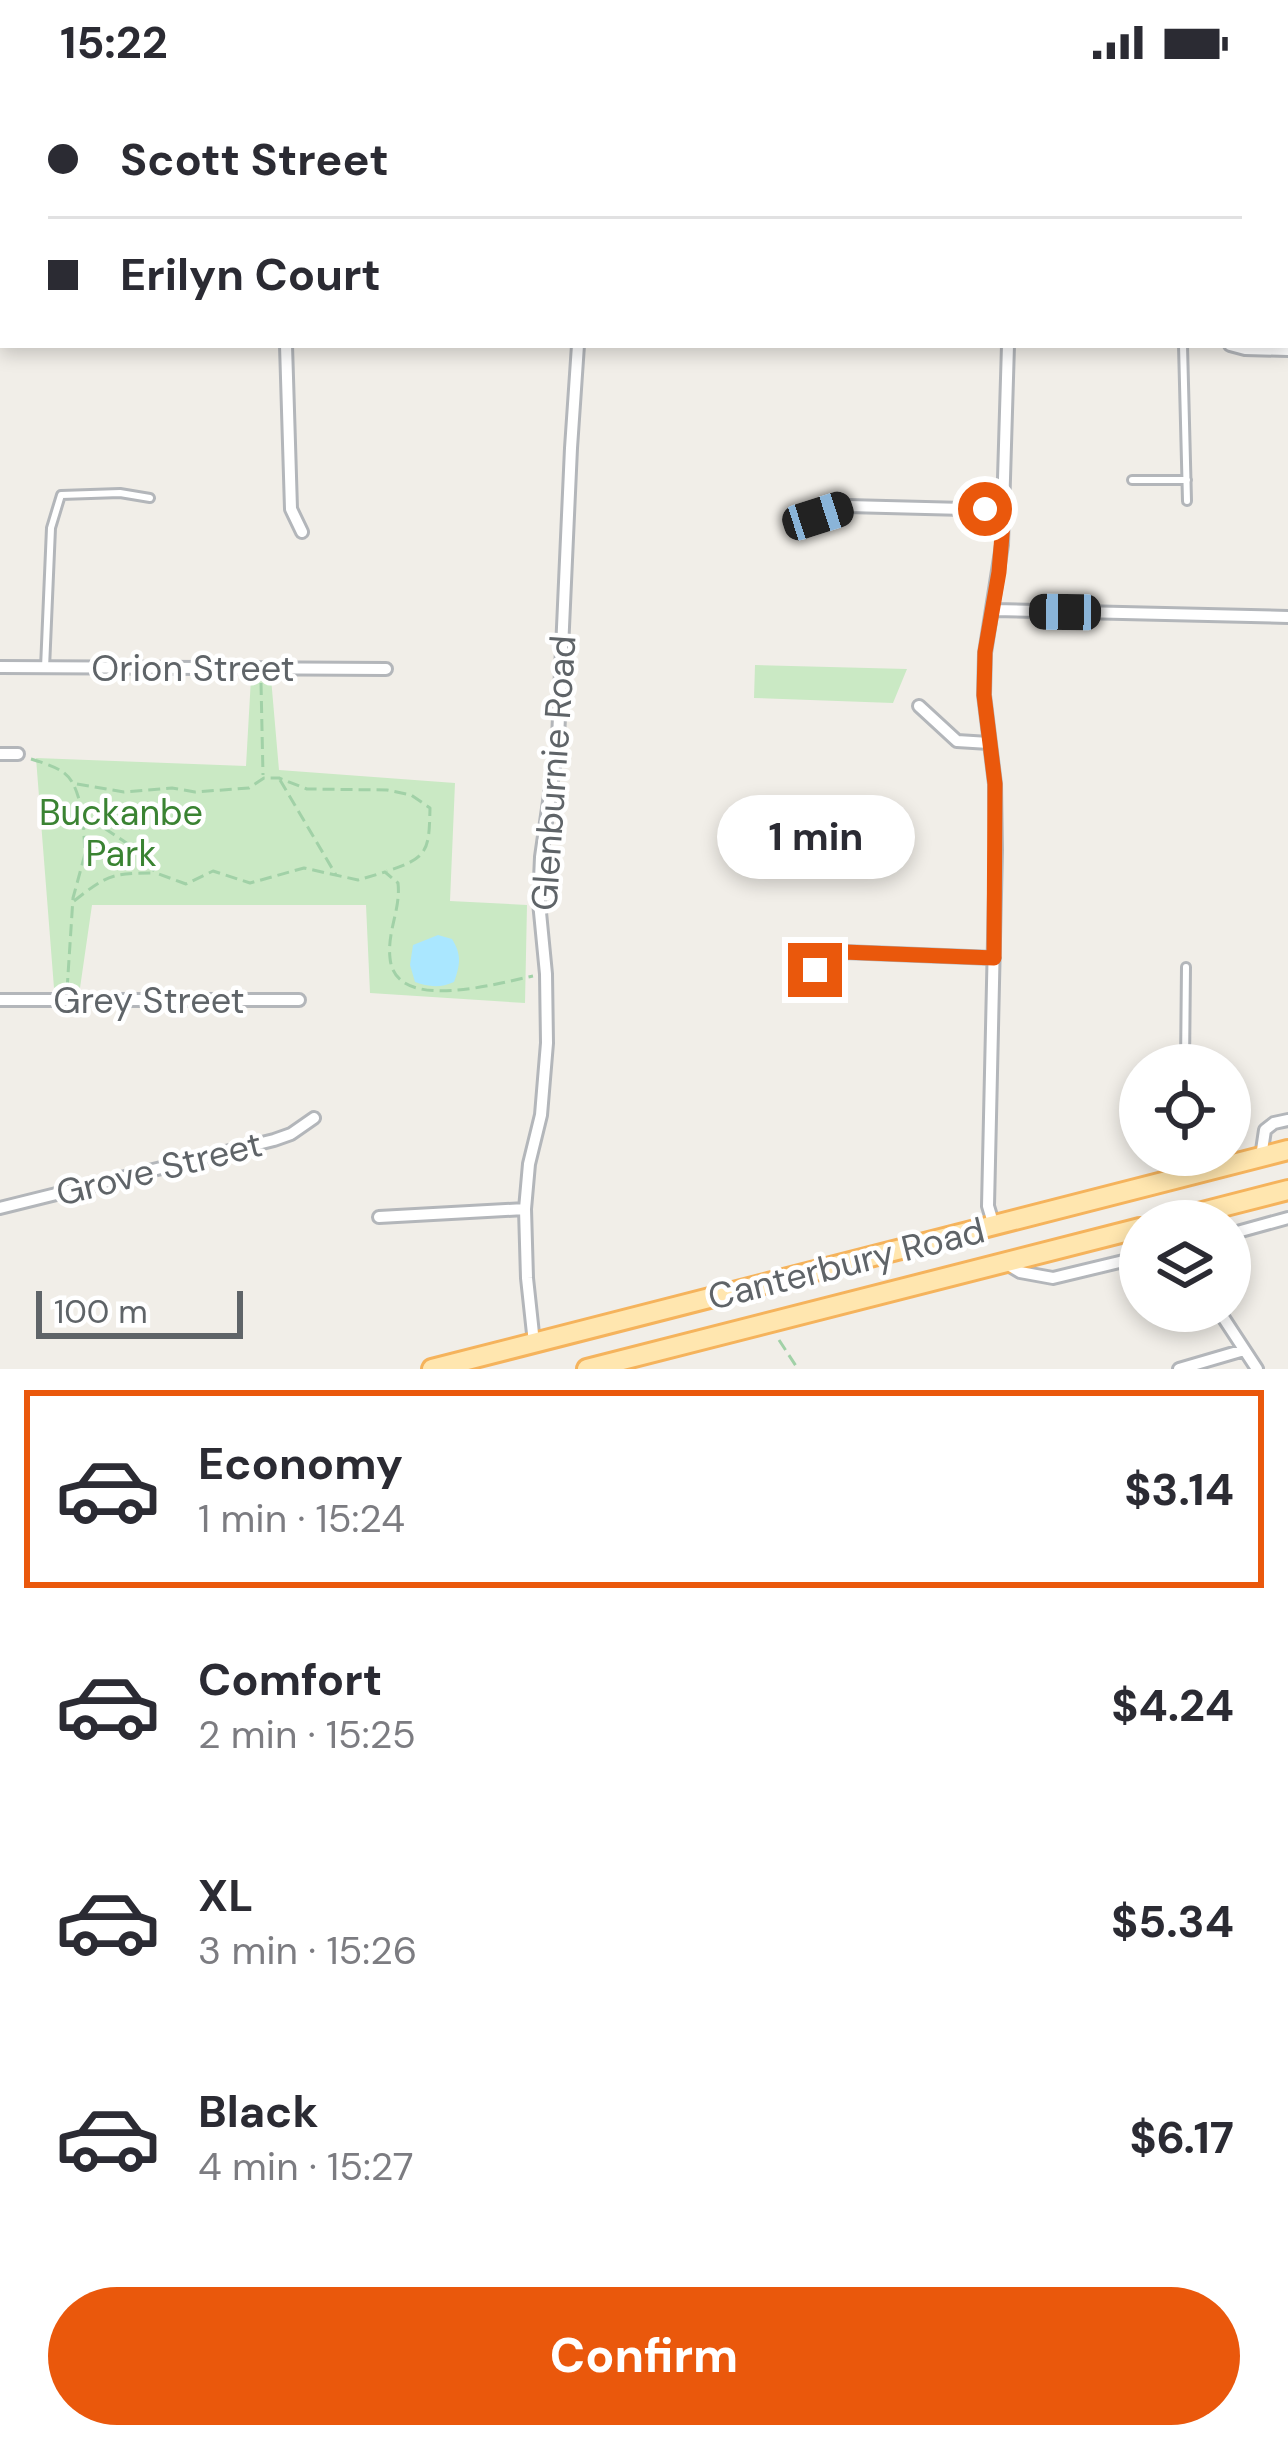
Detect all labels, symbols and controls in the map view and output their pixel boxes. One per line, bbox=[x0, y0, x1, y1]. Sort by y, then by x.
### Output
text: 15:22 bbox=[60, 13, 168, 72]
text: Scott Street bbox=[120, 130, 389, 189]
text: Erilyn Court bbox=[120, 245, 381, 304]
route start bbox=[958, 482, 1012, 536]
car bbox=[778, 488, 858, 544]
car bbox=[1029, 593, 1101, 631]
street label: Glenburnie Road bbox=[520, 634, 587, 912]
street label: Orion Street bbox=[91, 645, 295, 692]
park label: Buckanbe Park bbox=[39, 789, 203, 877]
callout: 1 min bbox=[716, 796, 914, 880]
text: 1 min bbox=[769, 811, 863, 862]
route end bbox=[788, 943, 842, 997]
street label: Grey Street bbox=[53, 977, 245, 1024]
map controls bbox=[1119, 1044, 1251, 1332]
button: locate bbox=[1119, 1044, 1251, 1176]
street label: Grove Street bbox=[51, 1120, 267, 1217]
button: layers bbox=[1119, 1200, 1251, 1332]
street label: Canterbury Road bbox=[703, 1206, 989, 1321]
scale bar bbox=[36, 1285, 243, 1338]
text: 100 m bbox=[54, 1290, 148, 1333]
text: Economy bbox=[198, 1434, 403, 1493]
icon: car bbox=[54, 1435, 162, 1543]
text: $3.14 bbox=[1124, 1460, 1234, 1519]
text: 1 min · 15:24 bbox=[198, 1493, 405, 1544]
text: Comfort bbox=[198, 1650, 382, 1709]
icon: car bbox=[54, 1651, 162, 1759]
text: $4.24 bbox=[1111, 1676, 1234, 1735]
text: 2 min · 15:25 bbox=[198, 1709, 416, 1760]
text: XL bbox=[198, 1866, 253, 1925]
icon: car bbox=[54, 1867, 162, 1975]
text: $5.34 bbox=[1111, 1892, 1234, 1951]
text: 3 min · 15:26 bbox=[198, 1925, 417, 1976]
text: Black bbox=[198, 2082, 318, 2141]
icon: car bbox=[54, 2083, 162, 2191]
text: $6.17 bbox=[1129, 2108, 1234, 2167]
text: 4 min · 15:27 bbox=[198, 2141, 413, 2192]
button: Confirm bbox=[48, 2287, 1240, 2425]

